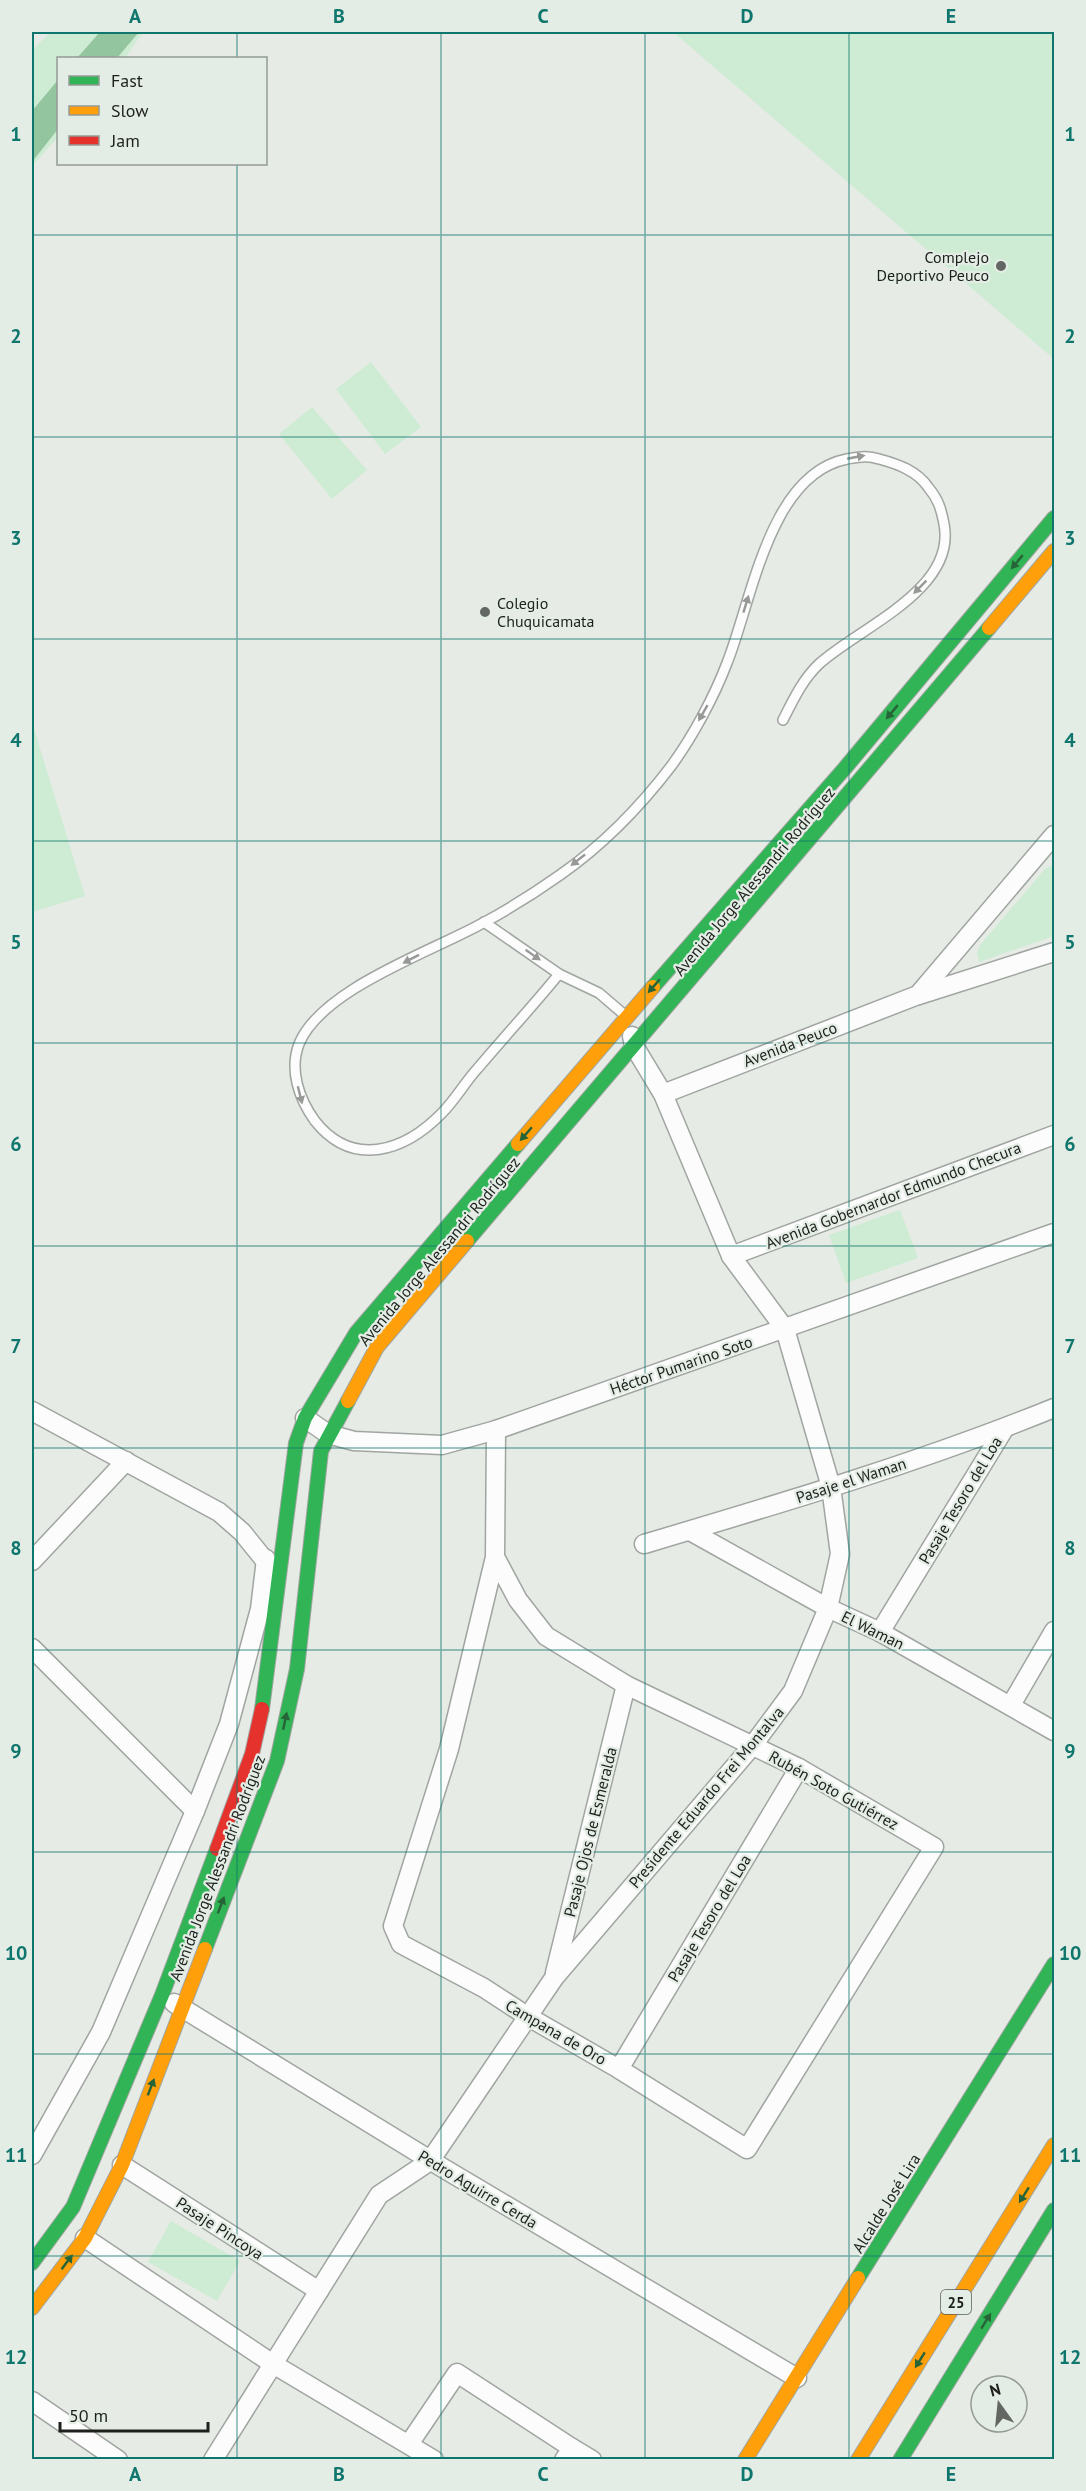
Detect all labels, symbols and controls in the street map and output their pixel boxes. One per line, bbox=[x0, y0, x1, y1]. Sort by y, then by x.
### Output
text: A bbox=[129, 3, 142, 29]
text: B bbox=[333, 3, 345, 29]
text: C bbox=[537, 3, 549, 29]
text: D bbox=[741, 3, 754, 29]
text: E bbox=[946, 3, 956, 29]
legend bbox=[57, 57, 267, 165]
text: Fast bbox=[111, 69, 143, 92]
text: Slow bbox=[111, 99, 149, 122]
text: 1 bbox=[10, 121, 22, 147]
text: 1 bbox=[1064, 121, 1076, 147]
text: Jam bbox=[110, 129, 140, 152]
place label: Complejo Deportivo Peuco bbox=[877, 247, 989, 285]
marker: Complejo Deportivo Peuco bbox=[994, 259, 1008, 273]
text: 2 bbox=[10, 323, 22, 349]
text: 2 bbox=[1064, 323, 1076, 349]
one-way arrow bbox=[846, 452, 865, 461]
text: 3 bbox=[10, 525, 22, 551]
text: 3 bbox=[1064, 525, 1076, 551]
one-way arrow bbox=[1011, 555, 1024, 570]
one-way arrow bbox=[913, 579, 927, 593]
place label: Colegio Chuquicamata bbox=[497, 593, 594, 631]
one-way arrow bbox=[742, 595, 751, 613]
marker: Colegio Chuquicamata bbox=[478, 605, 492, 619]
one-way arrow bbox=[885, 704, 898, 720]
one-way arrow bbox=[698, 705, 708, 722]
text: 4 bbox=[10, 727, 22, 753]
text: 4 bbox=[1064, 727, 1076, 753]
street label: Avenida Jorge Alessandri Rodríguez bbox=[669, 782, 839, 980]
one-way arrow bbox=[571, 854, 586, 866]
text: 5 bbox=[10, 929, 22, 955]
text: 5 bbox=[1064, 929, 1076, 955]
one-way arrow bbox=[524, 949, 540, 961]
one-way arrow bbox=[402, 954, 419, 964]
one-way arrow bbox=[647, 978, 660, 994]
street label: Avenida Peuco bbox=[740, 1017, 840, 1071]
one-way arrow bbox=[296, 1085, 306, 1104]
one-way arrow bbox=[520, 1126, 533, 1142]
text: 6 bbox=[10, 1131, 22, 1157]
text: 6 bbox=[1064, 1131, 1076, 1157]
street label: Avenida Gobernardor Edmundo Checura bbox=[762, 1137, 1024, 1253]
street label: Avenida Jorge Alessandri Rodríguez bbox=[354, 1152, 524, 1350]
street label: Héctor Pumarino Soto bbox=[607, 1331, 755, 1399]
text: 7 bbox=[10, 1333, 22, 1359]
text: 7 bbox=[1064, 1333, 1076, 1359]
street label: Pasaje Tesoro del Loa bbox=[914, 1433, 1006, 1567]
street label: Pasaje el Waman bbox=[793, 1453, 909, 1507]
text: 8 bbox=[10, 1535, 22, 1561]
text: 8 bbox=[1064, 1535, 1076, 1561]
street label: El Waman bbox=[838, 1606, 908, 1654]
street label: Presidente Eduardo Frei Montalva bbox=[624, 1702, 788, 1892]
one-way arrow bbox=[281, 1712, 291, 1730]
text: 9 bbox=[10, 1738, 22, 1764]
text: 9 bbox=[1064, 1738, 1076, 1764]
street label: Pasaje Ojos de Esmeralda bbox=[559, 1745, 621, 1919]
street label: Rubén Soto Gutiérrez bbox=[766, 1746, 902, 1834]
street label: Avenida Jorge Alessandri Rodríguez bbox=[165, 1752, 269, 1984]
street label: Pasaje Tesoro del Loa bbox=[663, 1851, 755, 1985]
one-way arrow bbox=[217, 1896, 226, 1914]
text: 10 bbox=[5, 1940, 27, 1966]
text: 10 bbox=[1059, 1940, 1081, 1966]
street label: Campana de Oro bbox=[502, 1995, 610, 2069]
one-way arrow bbox=[147, 2078, 157, 2096]
text: 11 bbox=[5, 2142, 27, 2168]
text: 11 bbox=[1059, 2142, 1081, 2168]
street label: Pedro Aguirre Cerda bbox=[415, 2146, 541, 2232]
street label: Alcalde José Lira bbox=[848, 2150, 924, 2256]
one-way arrow bbox=[1018, 2187, 1029, 2203]
street label: Pasaje Pincoya bbox=[173, 2192, 267, 2264]
one-way arrow bbox=[60, 2254, 72, 2269]
road number: 25 bbox=[941, 2290, 971, 2314]
one-way arrow bbox=[981, 2313, 992, 2329]
text: 12 bbox=[5, 2344, 27, 2370]
text: 12 bbox=[1059, 2344, 1081, 2370]
one-way arrow bbox=[915, 2352, 926, 2368]
north arrow bbox=[969, 2374, 1029, 2434]
text: N bbox=[987, 2378, 1003, 2401]
scale bar bbox=[60, 2395, 208, 2433]
text: 50 m bbox=[69, 2404, 108, 2427]
text: A bbox=[129, 2461, 142, 2487]
text: B bbox=[333, 2461, 345, 2487]
text: C bbox=[537, 2461, 549, 2487]
text: D bbox=[741, 2461, 754, 2487]
text: E bbox=[946, 2461, 956, 2487]

